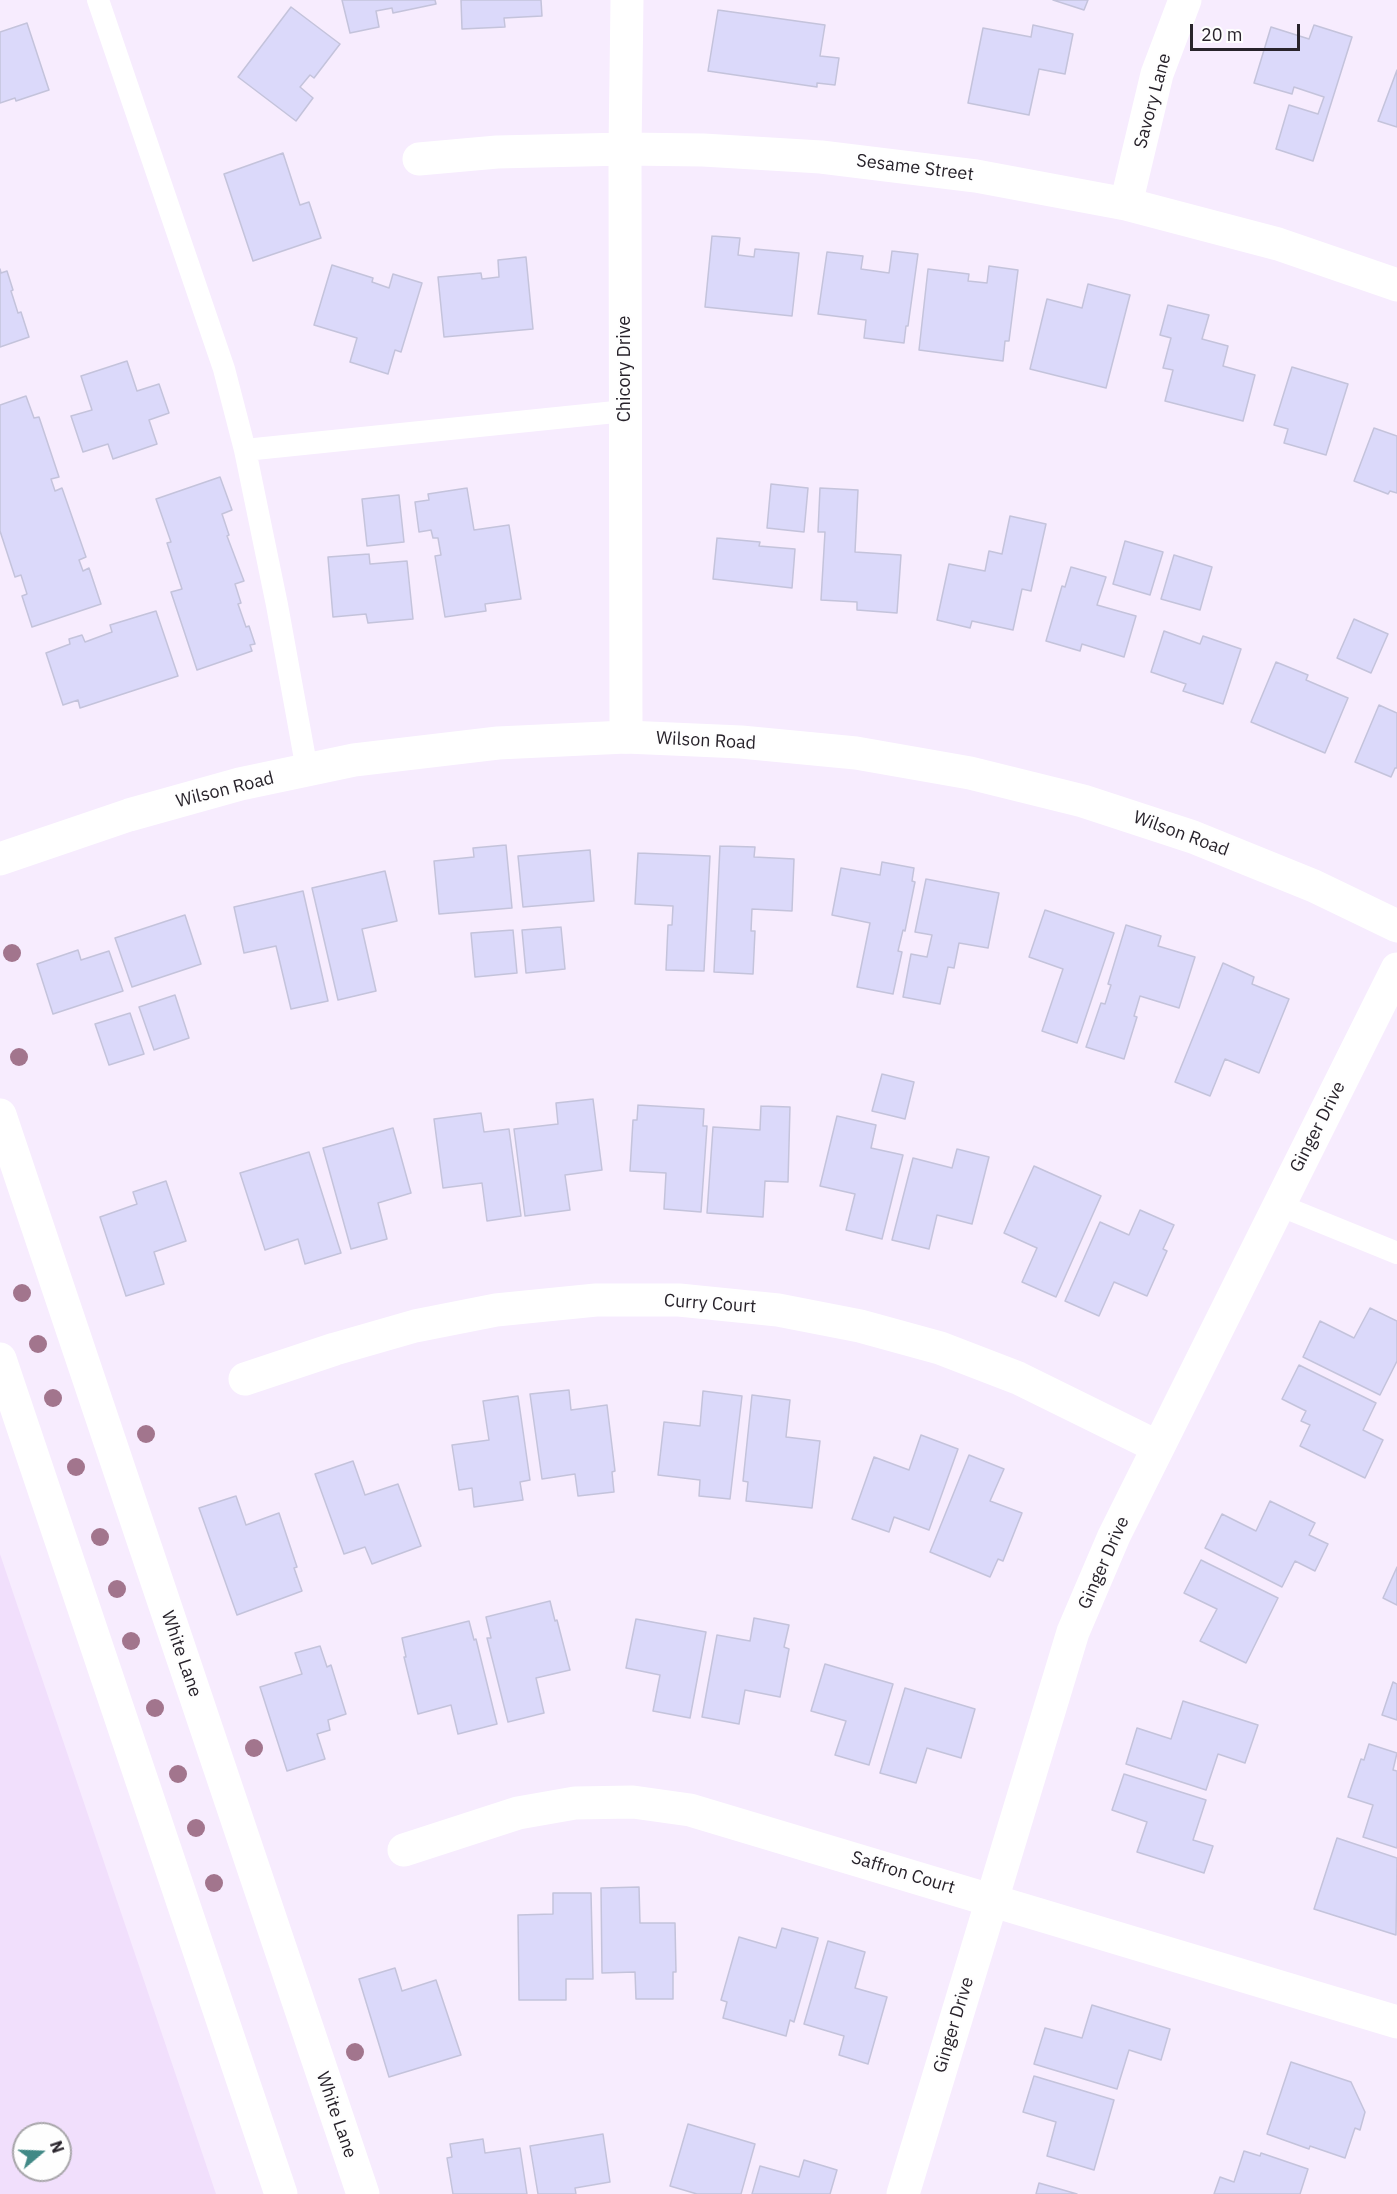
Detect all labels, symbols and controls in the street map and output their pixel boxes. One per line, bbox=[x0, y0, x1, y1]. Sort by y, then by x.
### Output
scale bar bbox=[1193, 12, 1302, 50]
text: 20 m bbox=[1201, 23, 1243, 46]
street label: Savory Lane bbox=[1130, 51, 1176, 151]
street label: Sesame Street bbox=[855, 150, 975, 186]
street label: Chicory Drive bbox=[614, 316, 636, 422]
street label: Wilson Road bbox=[655, 728, 757, 754]
street label: Wilson Road bbox=[174, 767, 276, 813]
street label: Wilson Road bbox=[1130, 807, 1232, 861]
street label: Ginger Drive bbox=[1286, 1078, 1350, 1176]
street label: Curry Court bbox=[663, 1290, 757, 1318]
street label: Ginger Drive bbox=[1074, 1513, 1134, 1613]
street label: White Lane bbox=[156, 1608, 206, 1700]
street label: Saffron Court bbox=[849, 1847, 957, 1899]
street label: Ginger Drive bbox=[929, 1974, 979, 2076]
street label: White Lane bbox=[311, 2069, 361, 2161]
north arrow bbox=[12, 2122, 72, 2182]
text: N bbox=[46, 2138, 68, 2156]

